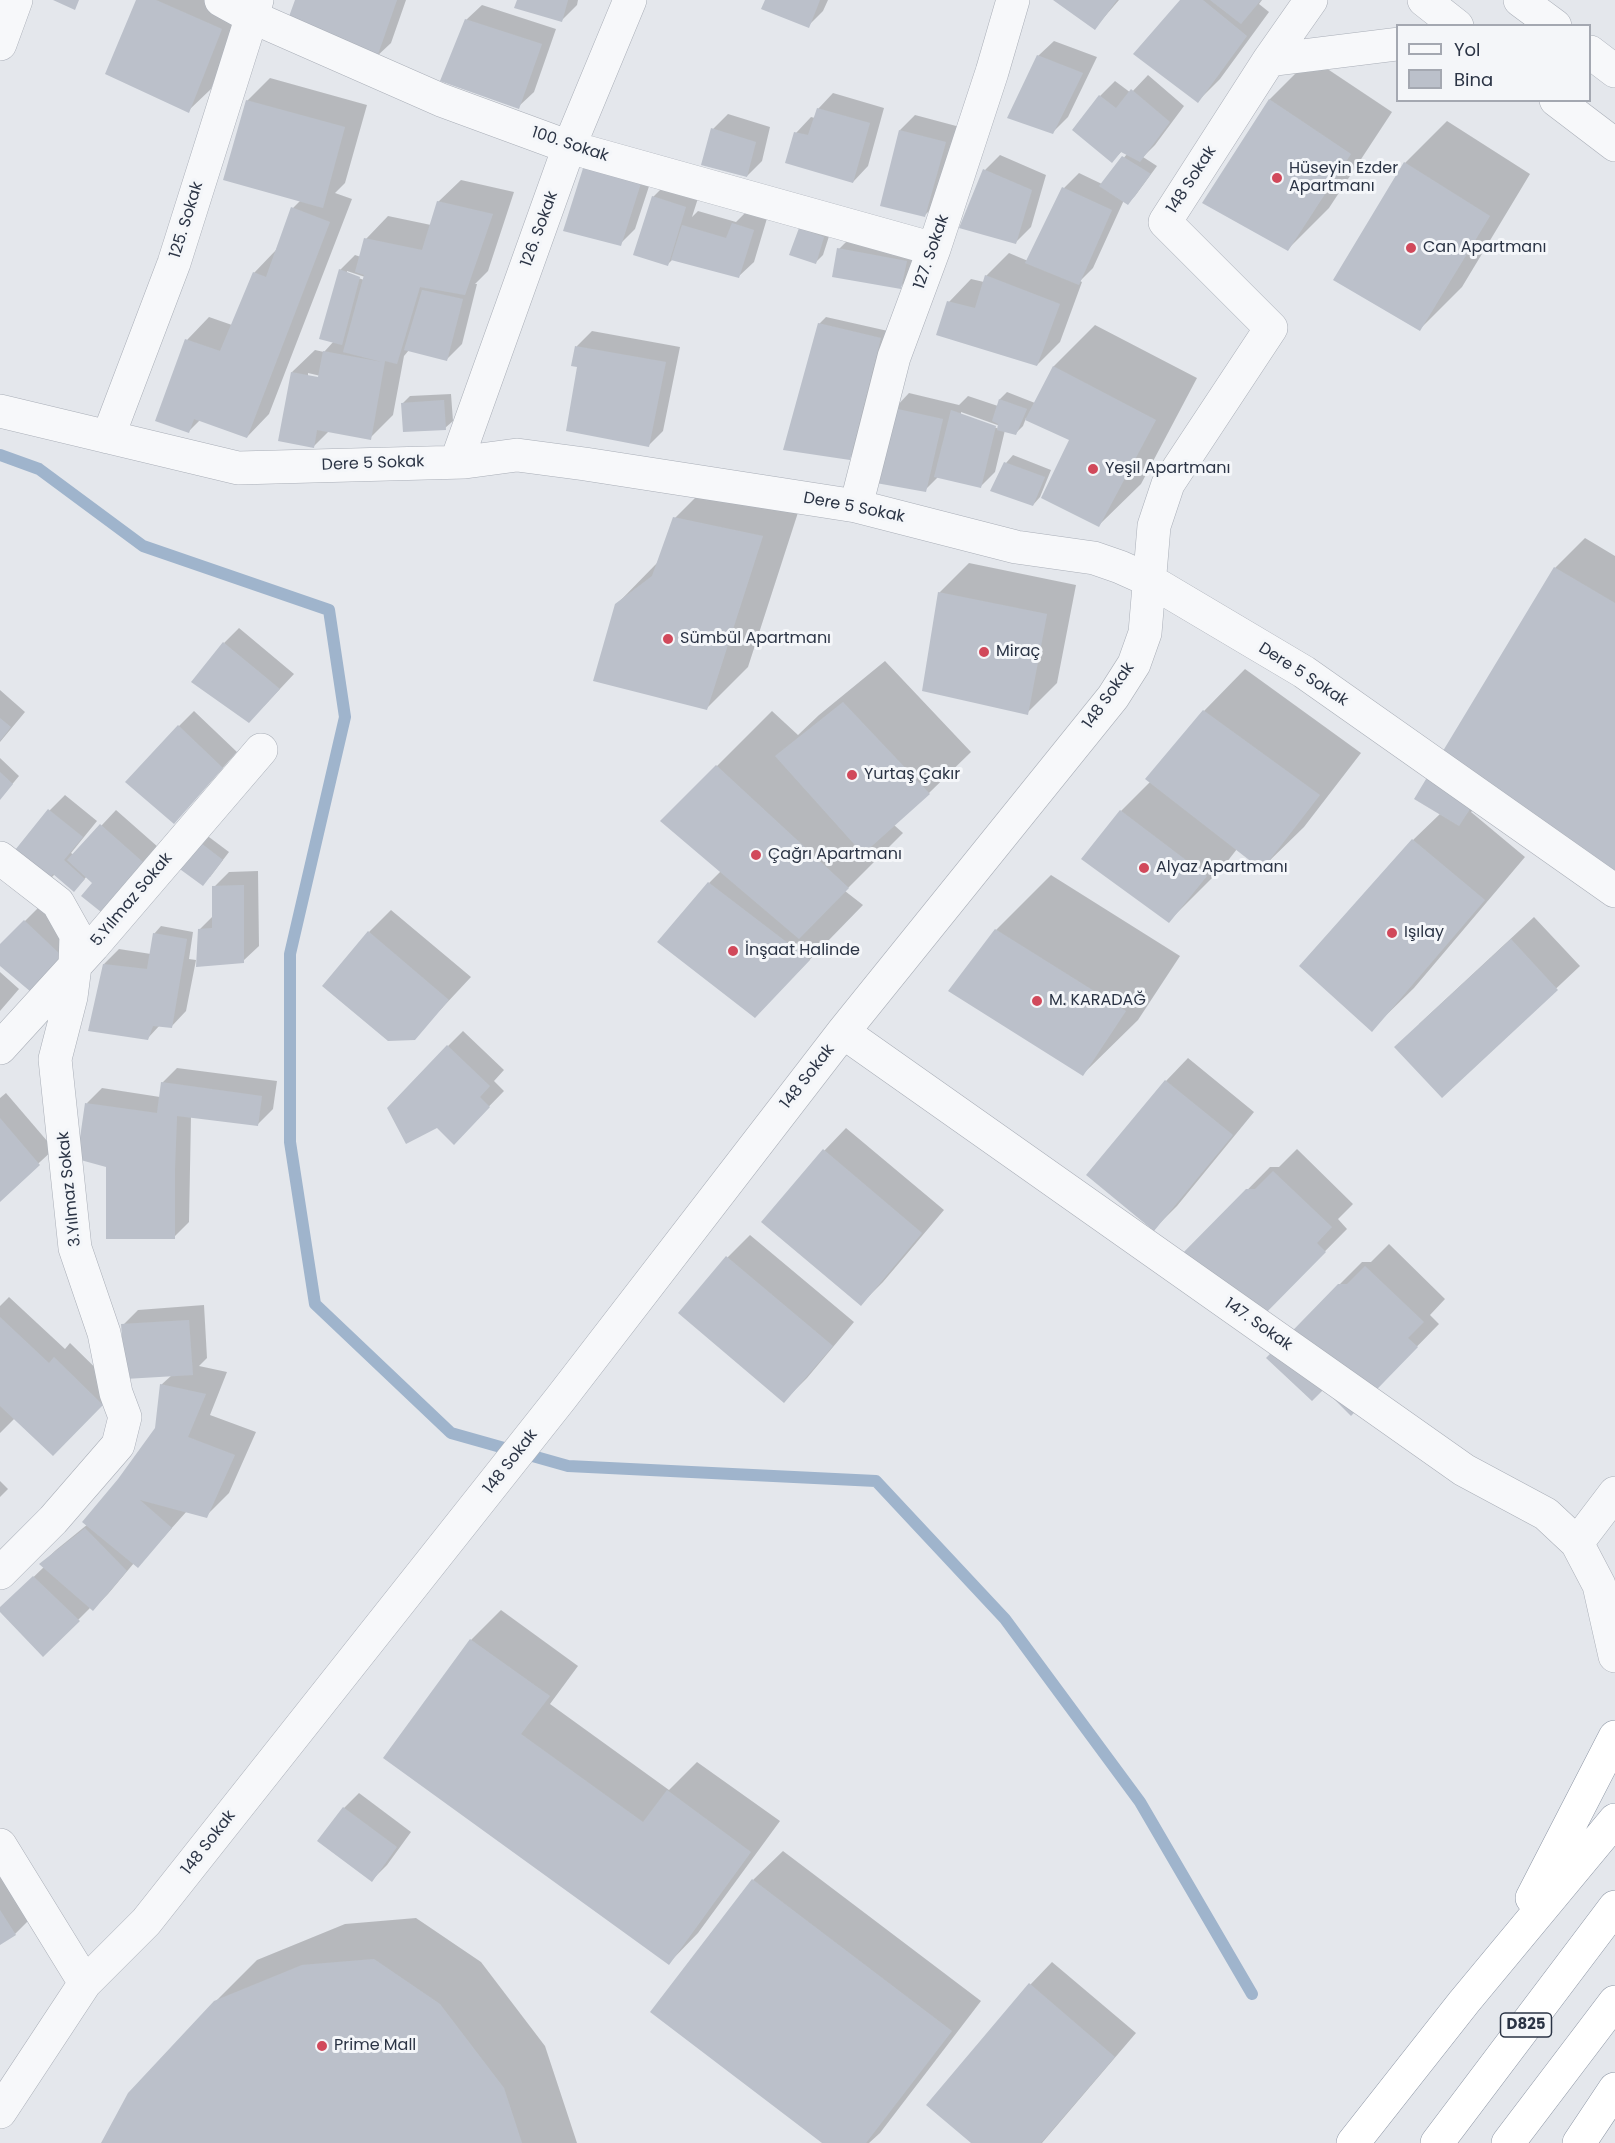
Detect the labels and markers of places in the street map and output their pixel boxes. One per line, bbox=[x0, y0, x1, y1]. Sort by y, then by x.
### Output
place label: Hüseyin Ezder Apartmanı bbox=[1289, 159, 1398, 197]
marker: Hüseyin Ezder Apartmanı bbox=[1270, 171, 1284, 185]
place label: Can Apartmanı bbox=[1423, 238, 1546, 258]
marker: Can Apartmanı bbox=[1404, 241, 1418, 255]
place label: Yeşil Apartmanı bbox=[1105, 459, 1230, 479]
marker: Yeşil Apartmanı bbox=[1086, 462, 1100, 476]
place label: Sümbül Apartmanı bbox=[680, 629, 831, 649]
marker: Sümbül Apartmanı bbox=[661, 632, 675, 646]
place label: Miraç bbox=[996, 642, 1040, 662]
marker: Miraç bbox=[977, 645, 991, 659]
place label: Yurtaş Çakır bbox=[864, 765, 960, 785]
marker: Yurtaş Çakır bbox=[845, 768, 859, 782]
place label: Çağrı Apartmanı bbox=[768, 845, 902, 865]
marker: Çağrı Apartmanı bbox=[749, 848, 763, 862]
place label: Alyaz Apartmanı bbox=[1156, 858, 1288, 878]
marker: Alyaz Apartmanı bbox=[1137, 861, 1151, 875]
place label: Işılay bbox=[1404, 923, 1444, 943]
marker: Işılay bbox=[1385, 926, 1399, 940]
place label: İnşaat Halinde bbox=[745, 941, 860, 961]
marker: İnşaat Halinde bbox=[726, 944, 740, 958]
place label: M. KARADAĞ bbox=[1049, 991, 1146, 1011]
marker: M. KARADAĞ bbox=[1030, 994, 1044, 1008]
place label: Prime Mall bbox=[334, 2036, 416, 2056]
marker: Prime Mall bbox=[315, 2039, 329, 2053]

